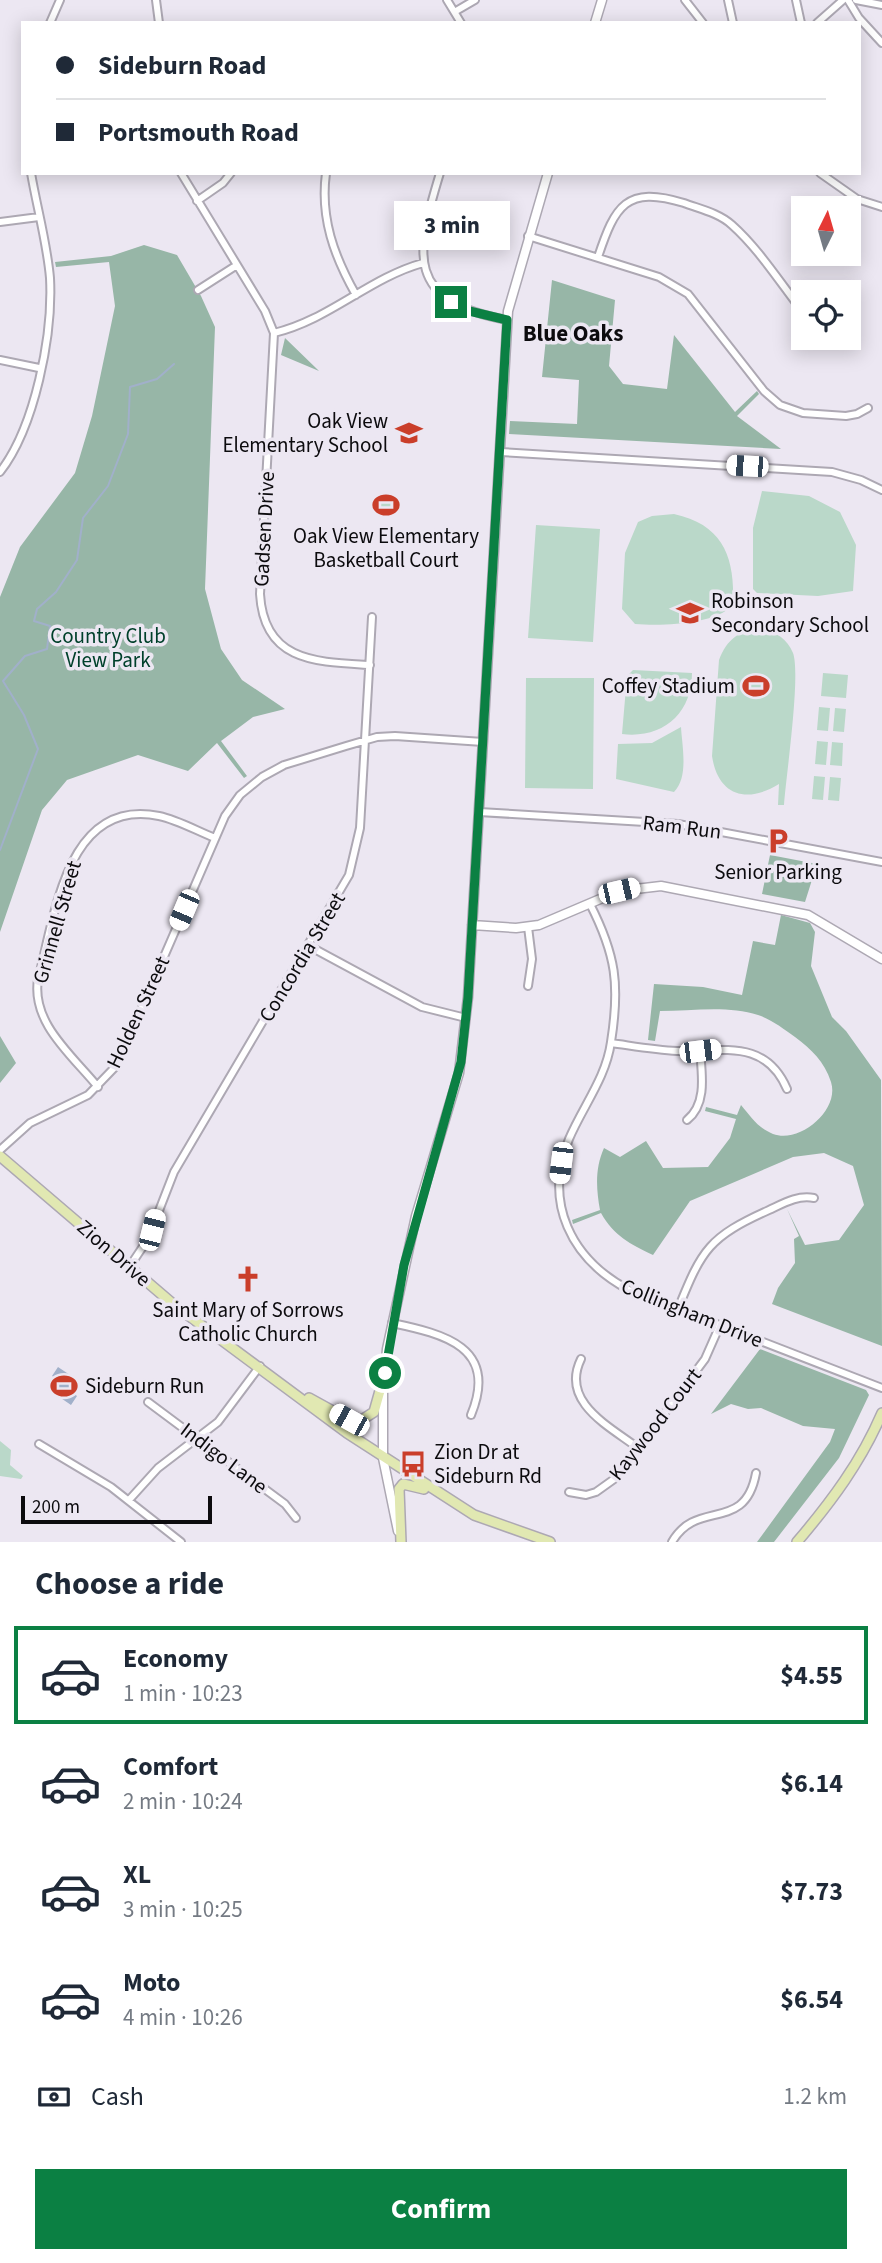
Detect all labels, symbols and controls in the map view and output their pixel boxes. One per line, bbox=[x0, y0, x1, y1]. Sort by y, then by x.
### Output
text: Sideburn Road bbox=[98, 47, 267, 84]
text: Portsmouth Road bbox=[98, 114, 299, 151]
north arrow bbox=[791, 196, 861, 266]
map controls bbox=[791, 196, 861, 350]
callout: 3 min bbox=[393, 201, 509, 250]
text: 3 min bbox=[424, 209, 480, 242]
button: locate bbox=[791, 280, 861, 350]
route end bbox=[435, 286, 467, 318]
district label: Blue Oaks bbox=[523, 317, 623, 350]
place label: Oak View Elementary School bbox=[222, 406, 388, 460]
school or university icon: Oak View Elementary School bbox=[394, 418, 424, 448]
car bbox=[726, 454, 769, 478]
street label: Gadsen Drive bbox=[246, 470, 282, 588]
sports icon: Oak View Elementary Basketball Court bbox=[371, 490, 401, 520]
place label: Oak View Elementary Basketball Court bbox=[293, 521, 479, 575]
place label: Robinson Secondary School bbox=[711, 586, 869, 640]
school or university icon: Robinson Secondary School bbox=[675, 598, 705, 628]
park label: Country Club View Park bbox=[50, 621, 166, 675]
place label: Coffey Stadium bbox=[602, 671, 735, 701]
sports icon: Coffey Stadium bbox=[741, 671, 771, 701]
street label: Ram Run bbox=[641, 807, 723, 847]
parking icon: Senior Parking bbox=[763, 826, 793, 856]
street label: Grinnell Street bbox=[25, 857, 89, 987]
place label: Senior Parking bbox=[714, 857, 842, 887]
car bbox=[597, 876, 642, 906]
street label: Concordia Street bbox=[251, 886, 353, 1028]
car bbox=[167, 887, 202, 933]
street label: Holden Street bbox=[99, 951, 177, 1073]
car bbox=[678, 1038, 723, 1064]
car bbox=[549, 1141, 574, 1185]
car bbox=[137, 1207, 168, 1253]
street label: Zion Drive bbox=[71, 1212, 157, 1294]
church icon: Saint Mary of Sorrows Catholic Church bbox=[233, 1264, 263, 1294]
street label: Collingham Drive bbox=[617, 1271, 767, 1355]
place label: Saint Mary of Sorrows Catholic Church bbox=[152, 1295, 344, 1349]
route start bbox=[369, 1357, 401, 1389]
street label: Kaywood Court bbox=[602, 1361, 708, 1487]
sports icon: Sideburn Run bbox=[49, 1371, 79, 1401]
place label: Sideburn Run bbox=[85, 1371, 204, 1401]
car bbox=[326, 1401, 373, 1439]
street label: Indigo Lane bbox=[174, 1415, 274, 1501]
place label: Zion Dr at Sideburn Rd bbox=[434, 1437, 542, 1491]
bus stop icon: Zion Dr at Sideburn Rd bbox=[398, 1449, 428, 1479]
scale bar bbox=[21, 1493, 212, 1525]
text: 200 m bbox=[32, 1494, 80, 1521]
text: Choose a ride bbox=[35, 1561, 224, 1607]
text: Economy bbox=[123, 1640, 228, 1677]
icon: car bbox=[39, 1644, 102, 1707]
text: $4.55 bbox=[780, 1657, 843, 1694]
text: 1 min · 10:23 bbox=[123, 1677, 243, 1710]
text: Comfort bbox=[123, 1748, 218, 1785]
icon: car bbox=[39, 1752, 102, 1815]
text: $6.14 bbox=[780, 1765, 843, 1802]
text: 2 min · 10:24 bbox=[123, 1785, 243, 1818]
text: XL bbox=[123, 1856, 151, 1893]
icon: car bbox=[39, 1860, 102, 1923]
text: $7.73 bbox=[780, 1873, 843, 1910]
text: 3 min · 10:25 bbox=[123, 1893, 243, 1926]
text: Moto bbox=[123, 1964, 180, 2001]
icon: car bbox=[39, 1968, 102, 2031]
text: $6.54 bbox=[780, 1981, 843, 2018]
text: 4 min · 10:26 bbox=[123, 2001, 243, 2034]
icon: cash bbox=[35, 2078, 73, 2116]
text: Cash bbox=[91, 2078, 144, 2115]
text: 1.2 km bbox=[783, 2080, 847, 2113]
button: Confirm bbox=[35, 2169, 847, 2249]

